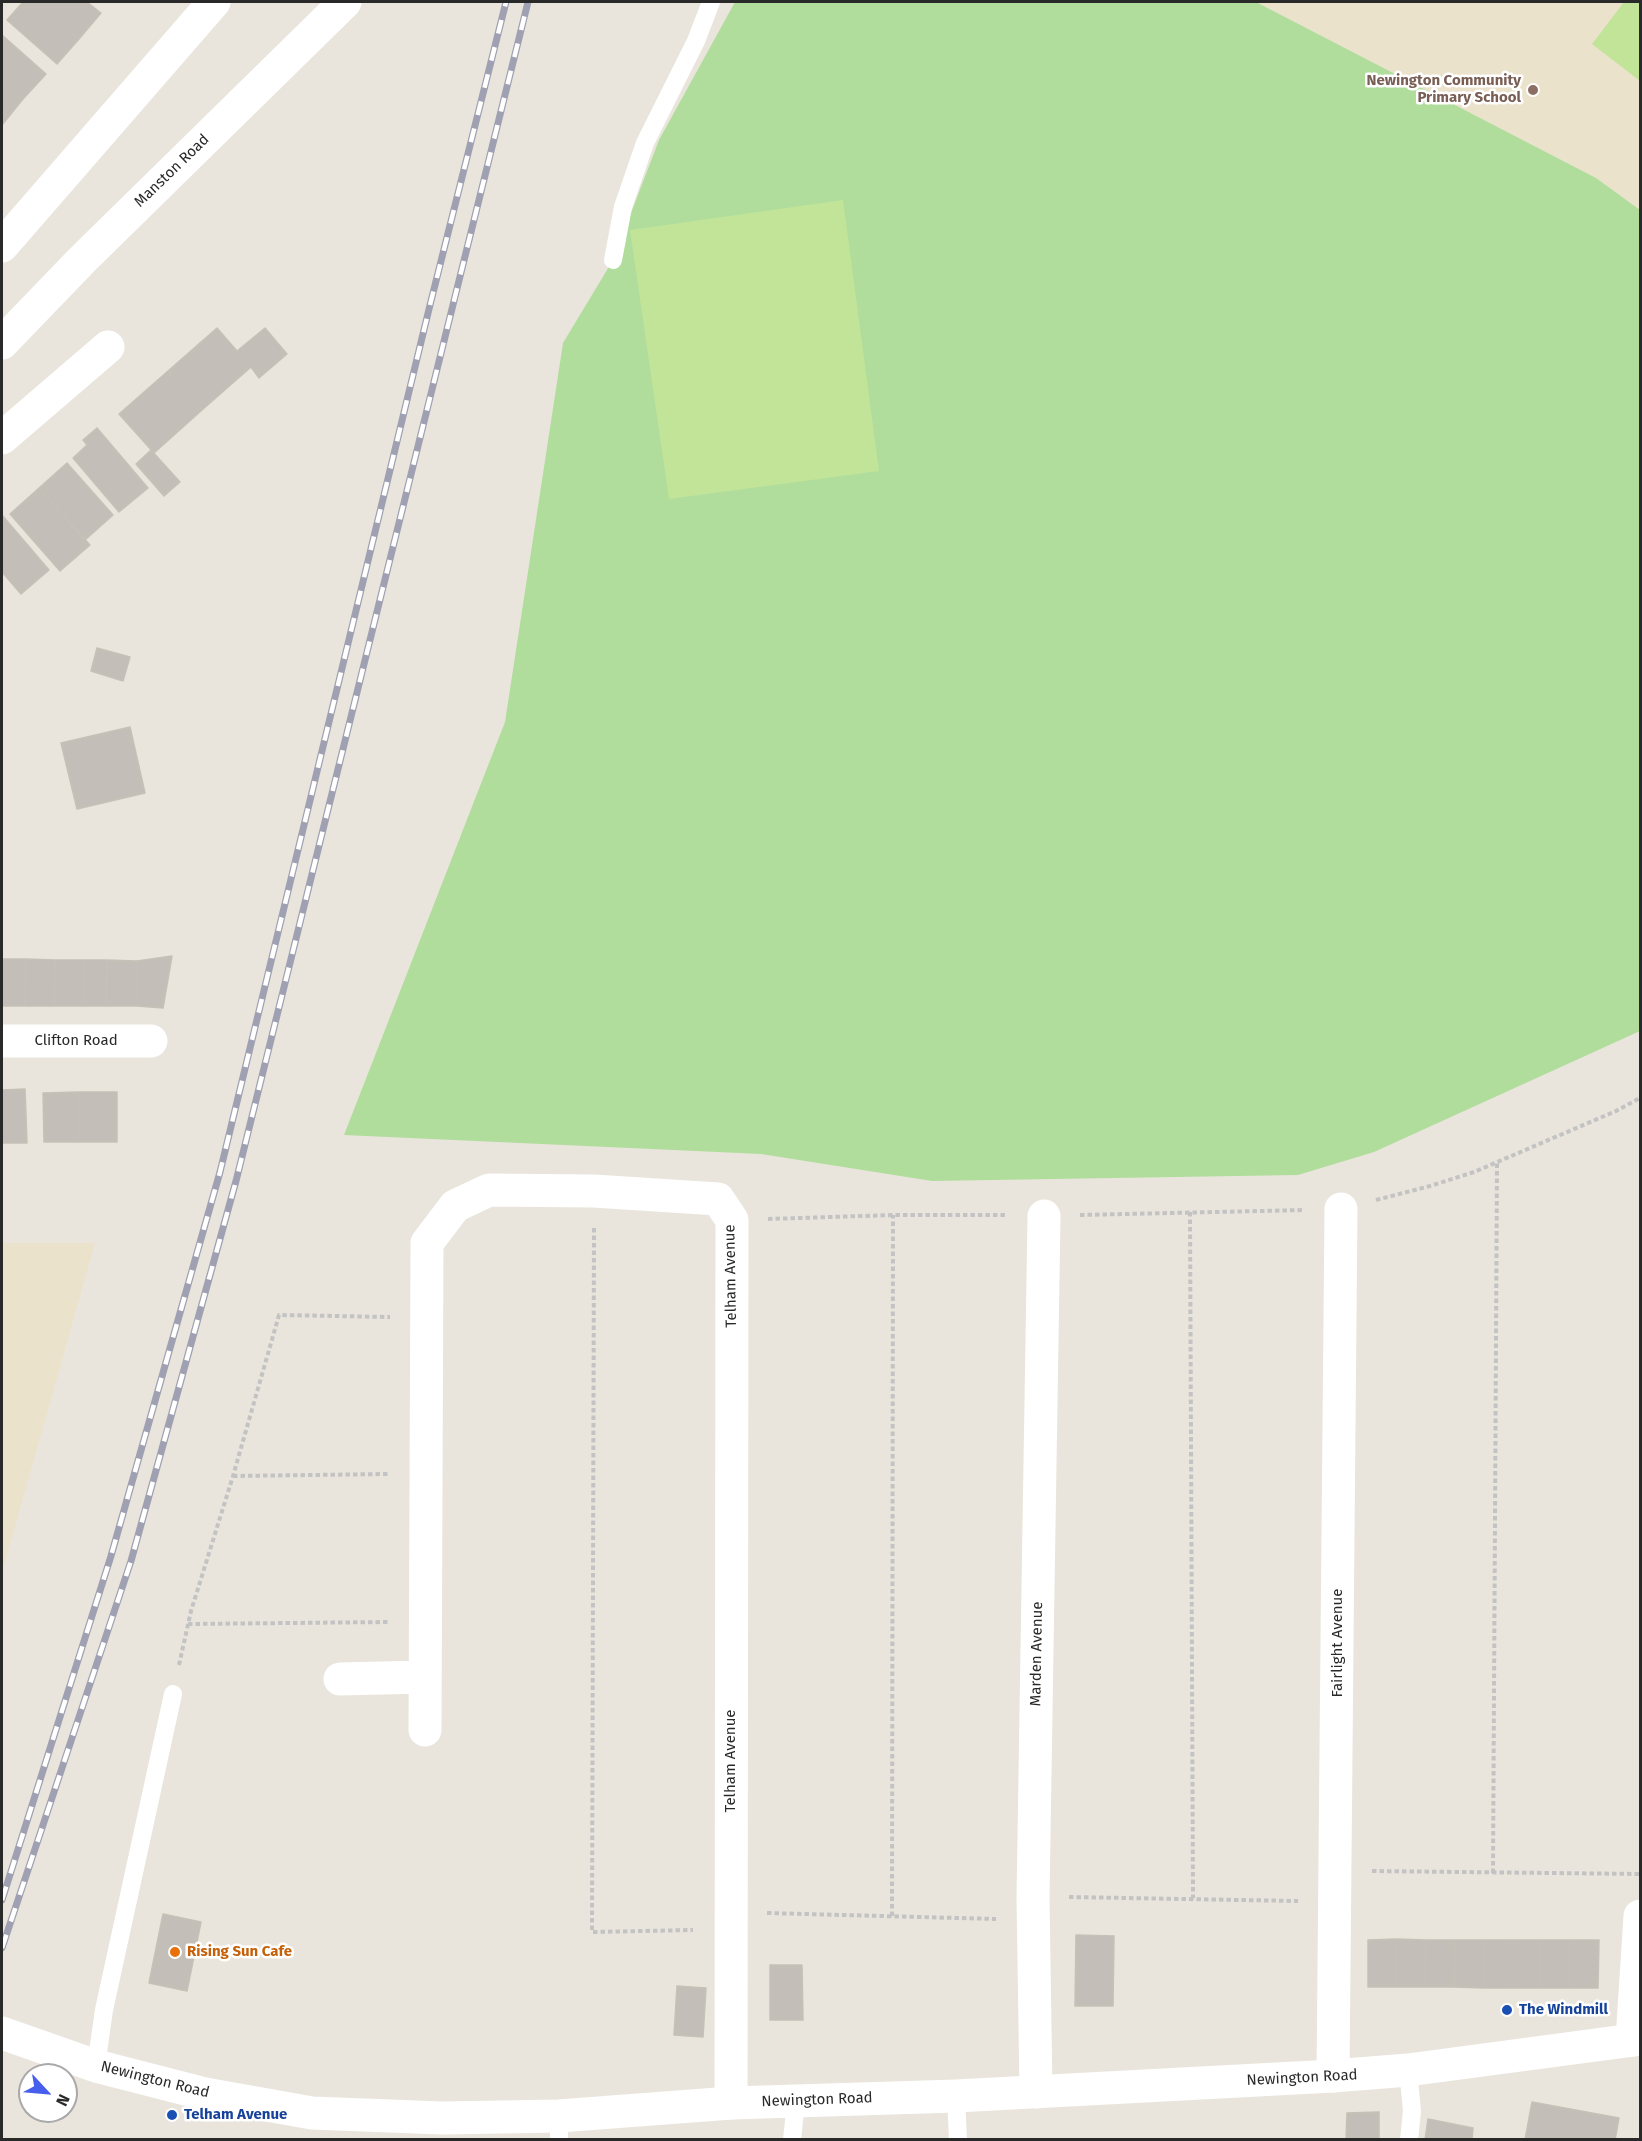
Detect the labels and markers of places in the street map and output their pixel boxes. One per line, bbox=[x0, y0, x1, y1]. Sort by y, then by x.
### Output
place label: Newington Community Primary School bbox=[1367, 72, 1521, 107]
marker: Newington Community Primary School bbox=[1526, 83, 1540, 97]
place label: Rising Sun Cafe bbox=[187, 1943, 292, 1961]
marker: Rising Sun Cafe bbox=[168, 1945, 182, 1959]
place label: The Windmill bbox=[1519, 2001, 1608, 2019]
marker: The Windmill bbox=[1500, 2003, 1514, 2017]
place label: Telham Avenue bbox=[184, 2106, 287, 2124]
marker: Telham Avenue bbox=[165, 2108, 179, 2122]

